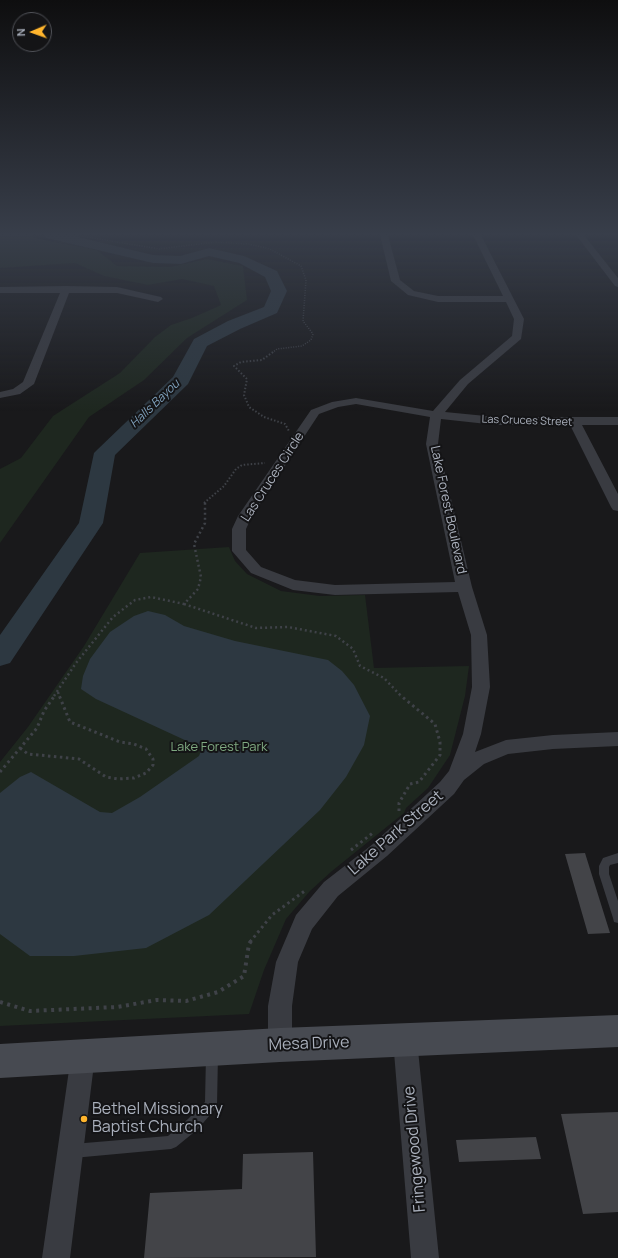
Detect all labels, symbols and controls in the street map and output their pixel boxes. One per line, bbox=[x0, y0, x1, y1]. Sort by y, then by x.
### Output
north arrow bbox=[12, 12, 52, 52]
text: N bbox=[13, 28, 28, 37]
water label: Halls Bayou bbox=[127, 377, 183, 431]
street label: Las Cruces Street bbox=[481, 413, 573, 429]
street label: Las Cruces Circle bbox=[238, 429, 308, 525]
street label: Lake Forest Boulevard bbox=[427, 444, 469, 576]
park label: Lake Forest Park bbox=[170, 739, 268, 755]
street label: Lake Park Street bbox=[345, 787, 447, 879]
street label: Mesa Drive bbox=[268, 1033, 350, 1055]
street label: Fringewood Drive bbox=[400, 1085, 430, 1213]
place label: Bethel Missionary Baptist Church bbox=[92, 1100, 223, 1138]
marker: Bethel Missionary Baptist Church bbox=[79, 1114, 89, 1124]

